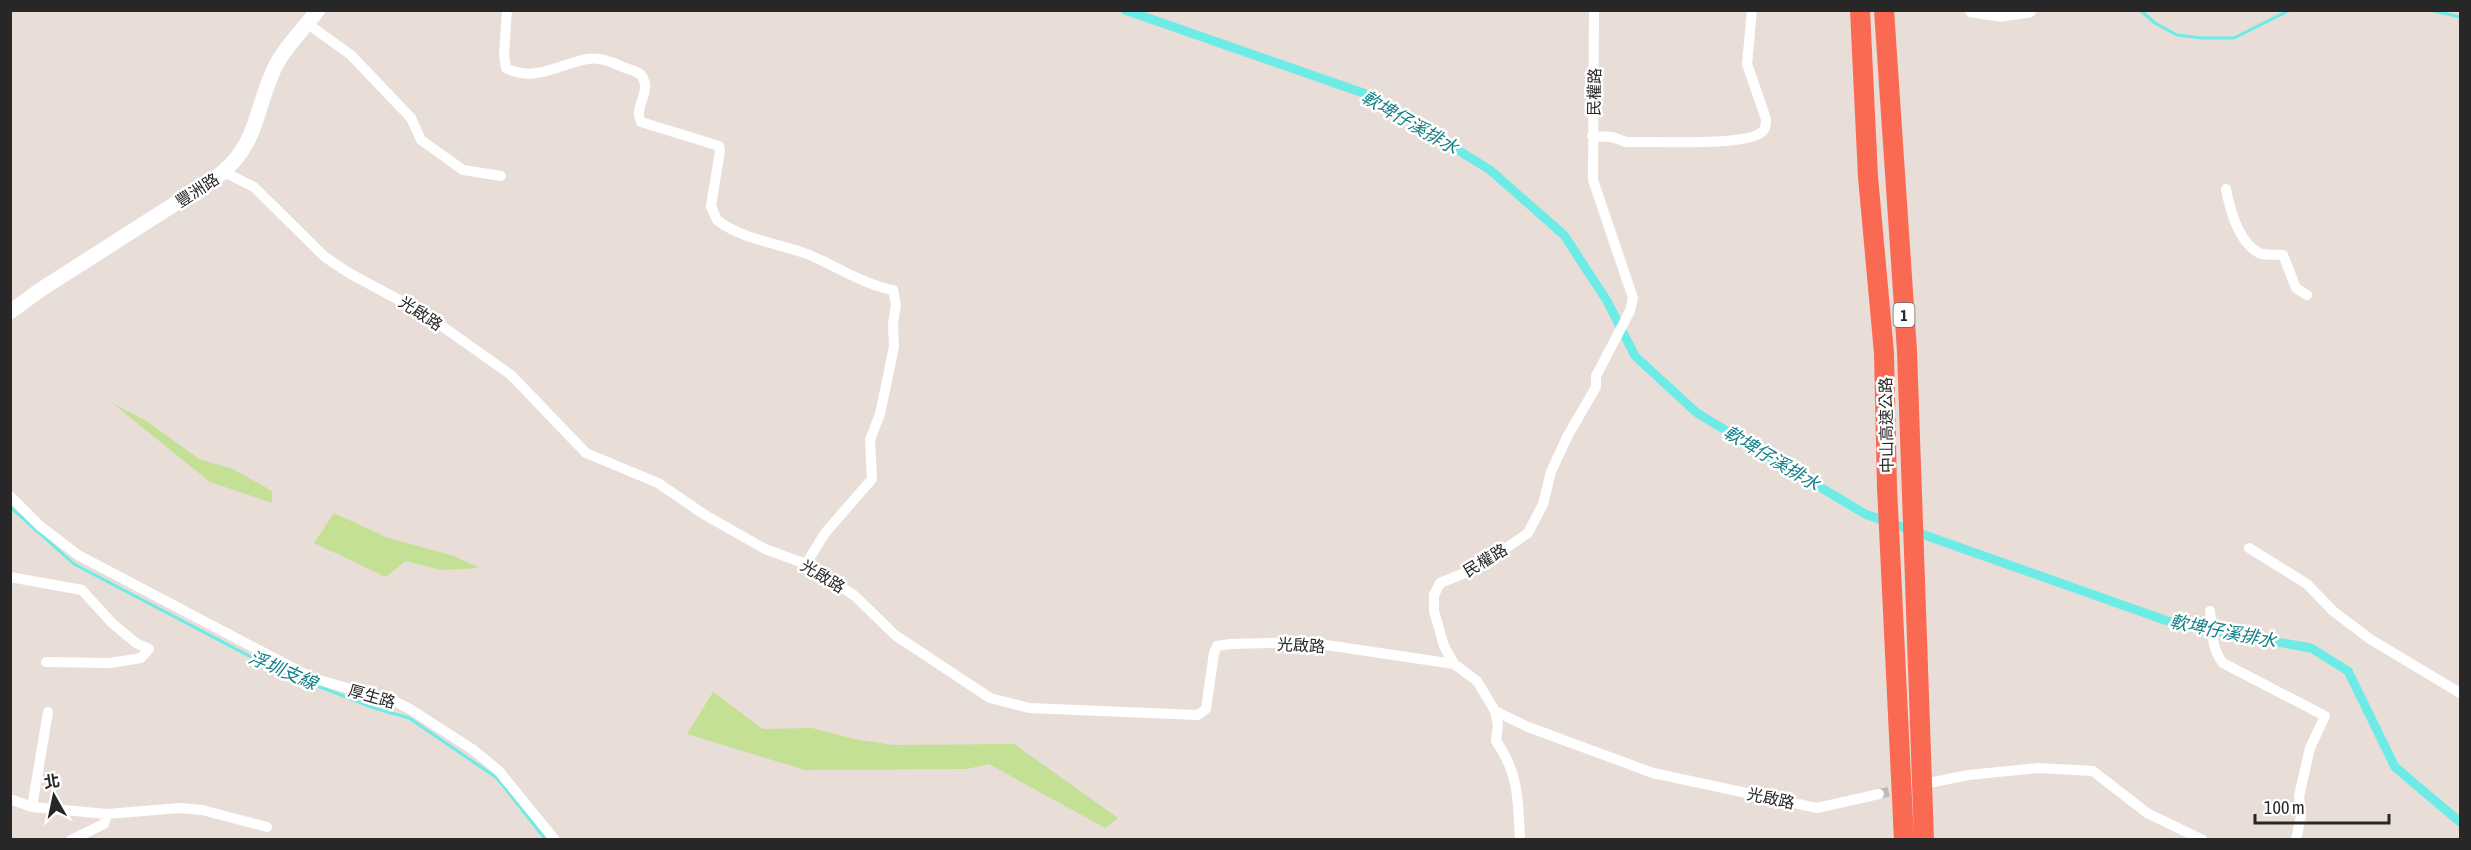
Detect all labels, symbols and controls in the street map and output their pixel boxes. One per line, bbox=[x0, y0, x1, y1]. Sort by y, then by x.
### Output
street label: 民權路 bbox=[1585, 68, 1603, 116]
water label: 軟埤仔溪排水 bbox=[1358, 86, 1463, 159]
street label: 豐洲路 bbox=[172, 169, 222, 211]
street label: 光啟路 bbox=[396, 292, 446, 334]
road number: 1 bbox=[1894, 303, 1914, 327]
street label: 中山高速公路 bbox=[1876, 377, 1896, 473]
water label: 軟埤仔溪排水 bbox=[1720, 421, 1825, 495]
street label: 民權路 bbox=[1460, 540, 1510, 580]
street label: 光啟路 bbox=[798, 556, 848, 596]
water label: 軟埤仔溪排水 bbox=[2168, 610, 2279, 652]
street label: 光啟路 bbox=[1277, 635, 1325, 655]
water label: 浮圳支線 bbox=[246, 646, 322, 695]
street label: 厚生路 bbox=[346, 681, 398, 711]
north arrow bbox=[24, 766, 84, 826]
text: 北 bbox=[42, 771, 61, 791]
street label: 光啟路 bbox=[1746, 784, 1796, 812]
scale bar bbox=[2255, 787, 2388, 825]
text: 100 m bbox=[2264, 797, 2305, 818]

